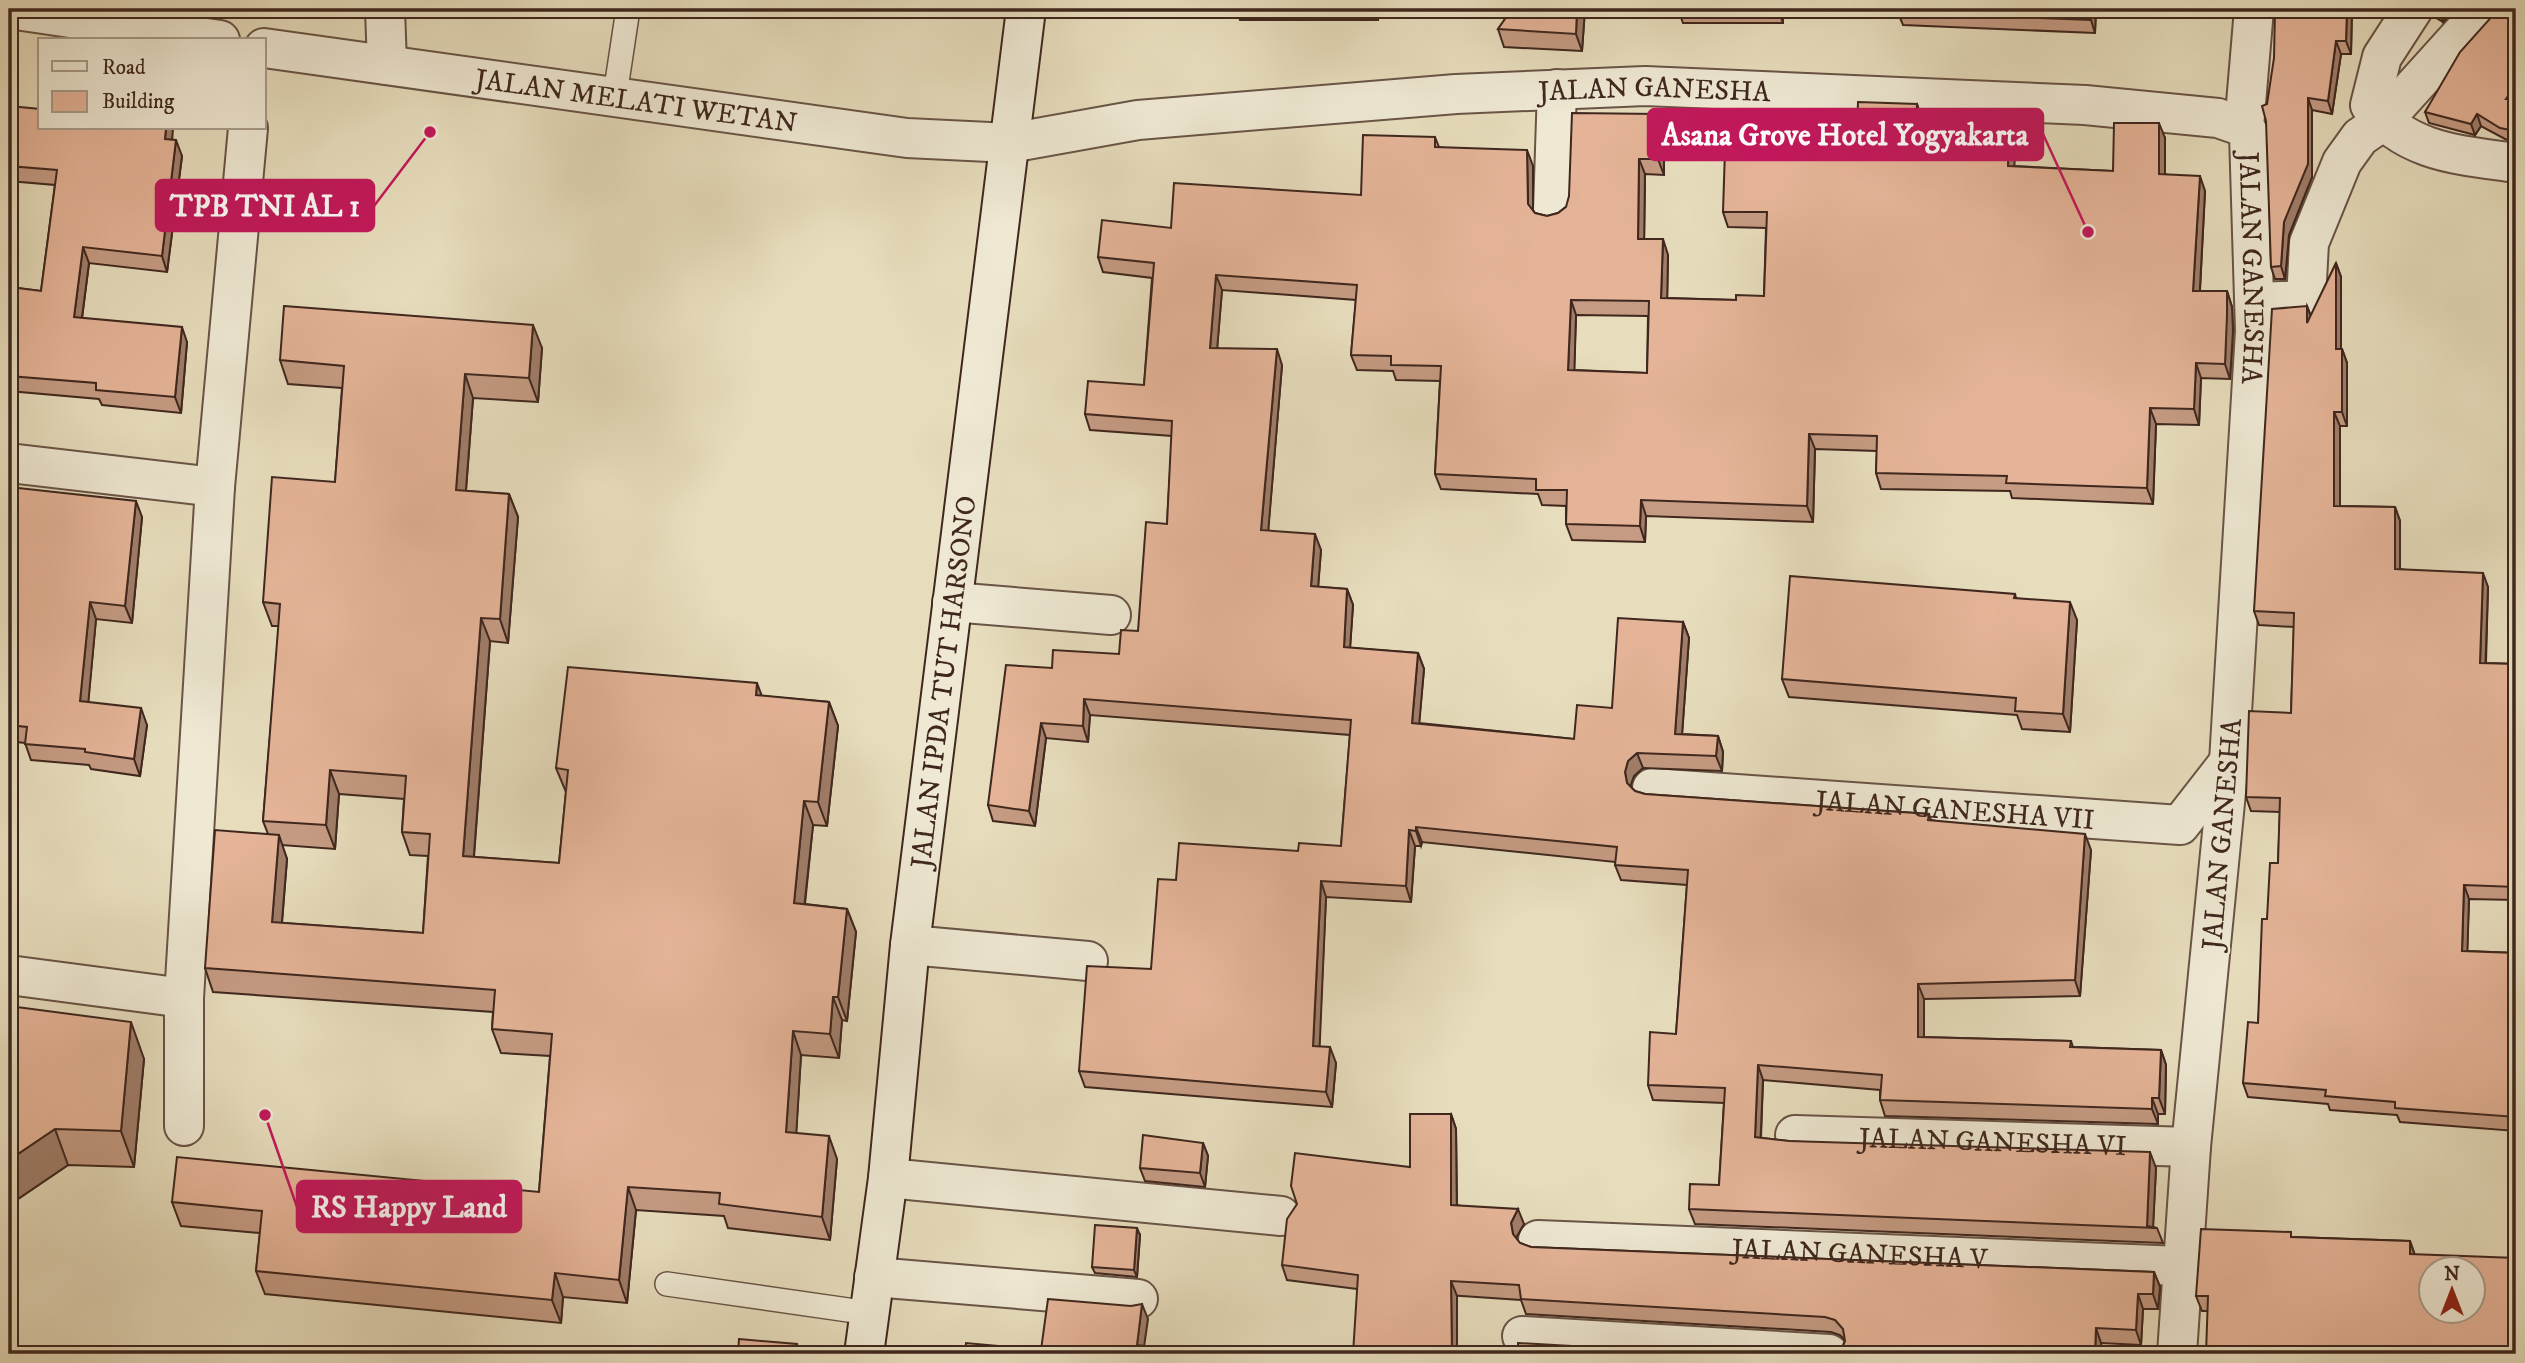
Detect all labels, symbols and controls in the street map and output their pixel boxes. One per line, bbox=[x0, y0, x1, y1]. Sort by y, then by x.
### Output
legend bbox=[38, 38, 266, 130]
text: Road bbox=[102, 55, 146, 81]
street label: JALAN MELATI WETAN bbox=[470, 61, 799, 141]
street label: JALAN GANESHA bbox=[1535, 70, 1772, 110]
text: Building bbox=[102, 89, 175, 115]
callout: Asana Grove Hotel Yogyakarta bbox=[1648, 109, 2043, 160]
text: Asana Grove Hotel Yogyakarta bbox=[1661, 118, 2030, 155]
street label: JALAN GANESHA bbox=[2230, 149, 2271, 386]
callout: TPB TNI AL 1 bbox=[156, 180, 374, 231]
text: TPB TNI AL 1 bbox=[169, 189, 360, 226]
street label: JALAN IPDA TUT HARSONO bbox=[903, 494, 985, 873]
street label: JALAN GANESHA bbox=[2195, 716, 2250, 954]
street label: JALAN GANESHA VII bbox=[1812, 783, 2096, 838]
street label: JALAN GANESHA VI bbox=[1856, 1121, 2127, 1164]
callout: RS Happy Land bbox=[297, 1181, 521, 1232]
text: RS Happy Land bbox=[311, 1190, 508, 1227]
street label: JALAN GANESHA V bbox=[1728, 1232, 1990, 1277]
north arrow bbox=[2416, 1254, 2486, 1324]
text: N bbox=[2444, 1263, 2460, 1286]

